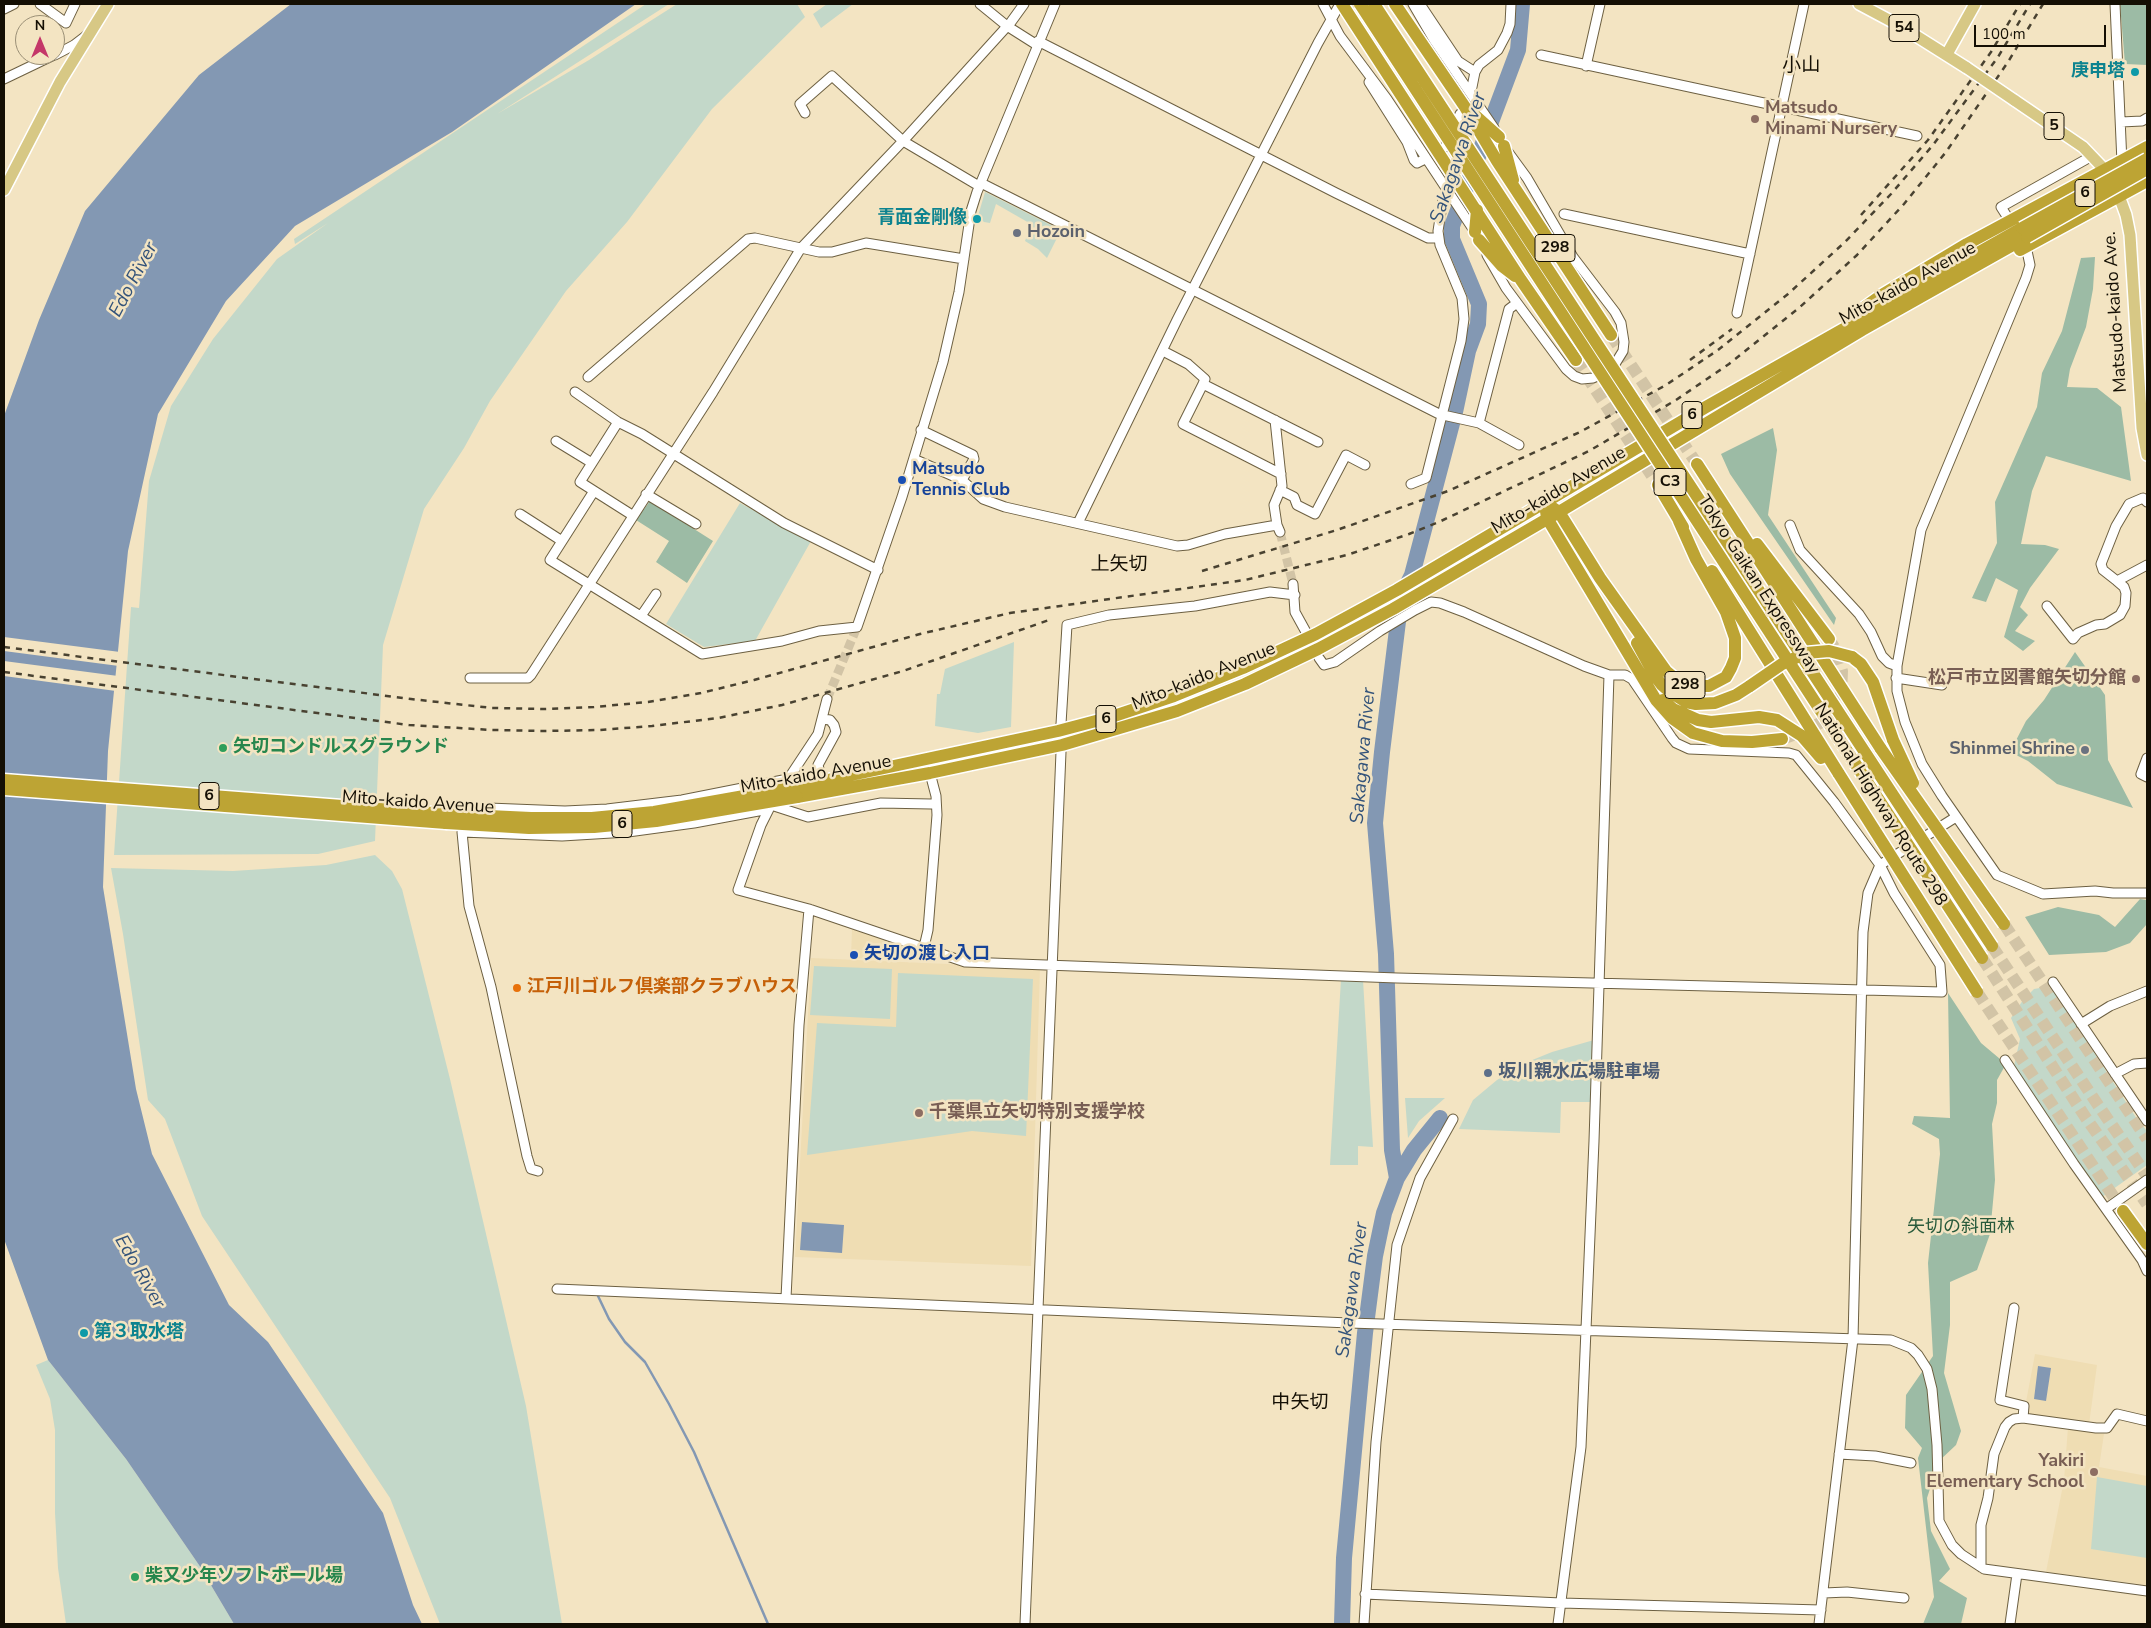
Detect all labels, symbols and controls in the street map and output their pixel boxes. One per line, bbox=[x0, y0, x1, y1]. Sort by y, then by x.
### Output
road number: 54 bbox=[1889, 14, 1919, 42]
north arrow bbox=[15, 15, 65, 65]
scale bar bbox=[1976, 15, 2108, 47]
text: N bbox=[35, 16, 45, 35]
text: 100 m bbox=[1982, 24, 2026, 44]
district label: 小山 bbox=[1782, 55, 1820, 77]
place label: 庚申塔 bbox=[2071, 61, 2125, 83]
marker: 庚申塔 bbox=[2129, 66, 2141, 78]
water label: Sakagawa River bbox=[1426, 90, 1492, 226]
place label: Matsudo Minami Nursery bbox=[1765, 98, 1897, 140]
road number: 5 bbox=[2044, 112, 2064, 140]
marker: Matsudo Minami Nursery bbox=[1749, 113, 1761, 125]
road number: 6 bbox=[2075, 180, 2095, 207]
place label: 青面金剛像 bbox=[877, 208, 967, 230]
marker: 青面金剛像 bbox=[971, 213, 983, 225]
place label: Hozoin bbox=[1027, 222, 1085, 244]
marker: Hozoin bbox=[1011, 227, 1023, 239]
street label: Matsudo-kaido Ave. bbox=[2100, 231, 2132, 393]
road number: 298 bbox=[1535, 234, 1575, 262]
street label: Mito-kaido Avenue bbox=[1836, 238, 1980, 330]
water label: Edo River bbox=[105, 239, 163, 321]
road number: 6 bbox=[1682, 402, 1702, 428]
street label: Mito-kaido Avenue bbox=[1488, 442, 1630, 540]
place label: Matsudo Tennis Club bbox=[912, 459, 1010, 502]
road number: C3 bbox=[1654, 468, 1686, 496]
marker: Matsudo Tennis Club bbox=[896, 474, 908, 486]
street label: Tokyo Gaikan Expressway bbox=[1692, 491, 1824, 679]
district label: 上矢切 bbox=[1091, 554, 1147, 576]
street label: Mito-kaido Avenue bbox=[1129, 638, 1279, 716]
place label: 松戸市立図書館矢切分館 bbox=[1928, 668, 2126, 690]
road number: 298 bbox=[1665, 672, 1705, 698]
marker: 松戸市立図書館矢切分館 bbox=[2130, 673, 2142, 685]
water label: Sakagawa River bbox=[1347, 687, 1381, 825]
street label: National Highway Route 298 bbox=[1809, 700, 1951, 910]
road number: 6 bbox=[1096, 706, 1116, 732]
place label: 矢切コンドルスグラウンド bbox=[233, 737, 449, 759]
place label: Shinmei Shrine bbox=[1949, 739, 2075, 761]
marker: 矢切コンドルスグラウンド bbox=[217, 742, 229, 754]
marker: Shinmei Shrine bbox=[2079, 744, 2091, 756]
street label: Mito-kaido Avenue bbox=[739, 751, 893, 799]
road number: 6 bbox=[199, 782, 219, 809]
street label: Mito-kaido Avenue bbox=[341, 787, 495, 819]
road number: 6 bbox=[612, 811, 632, 838]
place label: 矢切の渡し入口 bbox=[864, 944, 990, 966]
marker: 矢切の渡し入口 bbox=[848, 949, 860, 961]
place label: 江戸川ゴルフ倶楽部クラブハウス bbox=[527, 977, 797, 999]
marker: 江戸川ゴルフ倶楽部クラブハウス bbox=[511, 982, 523, 994]
place label: 坂川親水広場駐車場 bbox=[1498, 1062, 1660, 1084]
marker: 坂川親水広場駐車場 bbox=[1482, 1067, 1494, 1079]
place label: 千葉県立矢切特別支援学校 bbox=[929, 1102, 1145, 1124]
marker: 千葉県立矢切特別支援学校 bbox=[913, 1107, 925, 1119]
park label: 矢切の斜面林 bbox=[1907, 1217, 2015, 1239]
water label: Sakagawa River bbox=[1332, 1221, 1374, 1359]
water label: Edo River bbox=[109, 1231, 169, 1313]
place label: 第３取水塔 bbox=[94, 1322, 184, 1344]
marker: 第３取水塔 bbox=[78, 1327, 90, 1339]
district label: 中矢切 bbox=[1272, 1392, 1328, 1414]
place label: Yakiri Elementary School bbox=[1926, 1451, 2084, 1494]
marker: Yakiri Elementary School bbox=[2088, 1466, 2100, 1478]
place label: 柴又少年ソフトボール場 bbox=[145, 1566, 343, 1588]
marker: 柴又少年ソフトボール場 bbox=[129, 1571, 141, 1583]

